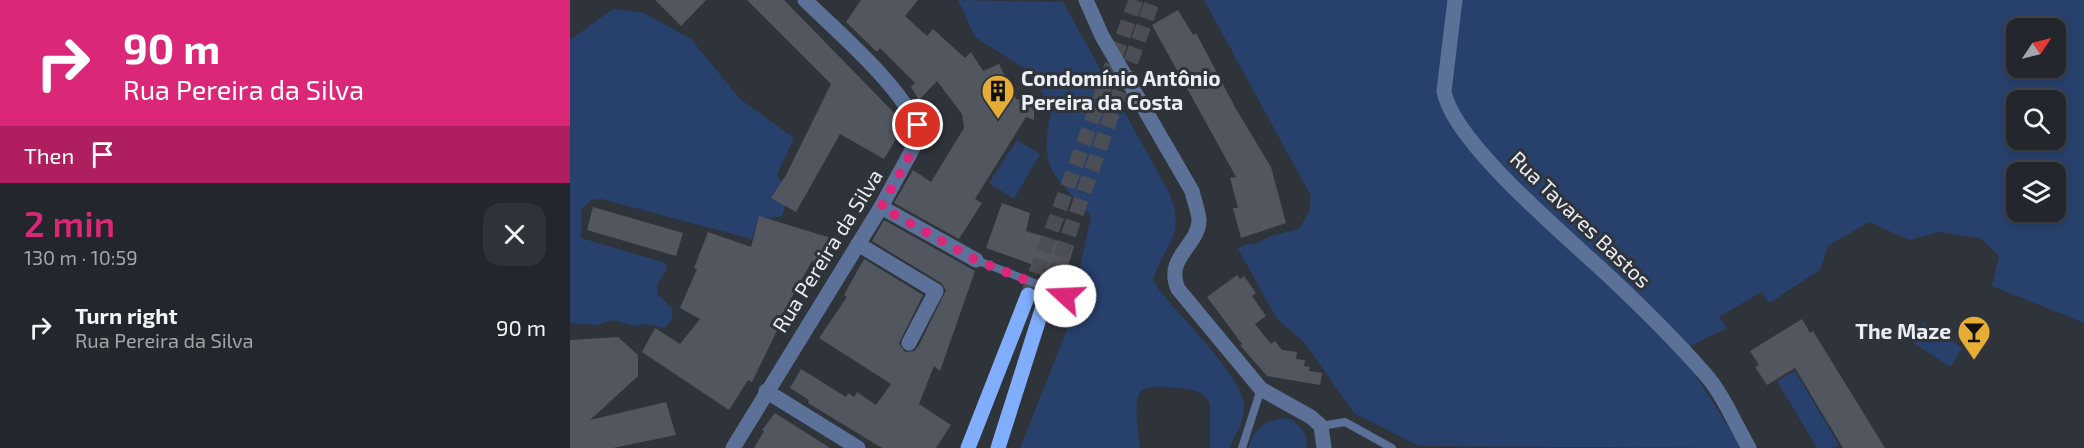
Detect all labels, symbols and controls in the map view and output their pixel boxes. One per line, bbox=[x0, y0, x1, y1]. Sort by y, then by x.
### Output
north arrow bbox=[2006, 18, 2066, 78]
map controls bbox=[2006, 18, 2066, 222]
text: 90 m bbox=[123, 22, 220, 72]
icon: right bbox=[24, 24, 102, 102]
place label: Condomínio Antônio Pereira da Costa bbox=[1021, 65, 1221, 114]
text: Rua Pereira da Silva bbox=[123, 73, 364, 105]
building icon: Condomínio Antônio Pereira da Costa bbox=[980, 73, 1016, 120]
button: search bbox=[2006, 90, 2066, 150]
pin bbox=[892, 99, 943, 150]
icon: arrive bbox=[901, 108, 934, 141]
icon: arrive bbox=[86, 138, 119, 171]
text: Then bbox=[24, 142, 74, 168]
street label: Rua Tavares Bastos bbox=[1506, 145, 1656, 292]
button: layers bbox=[2006, 162, 2066, 222]
street label: Rua Pereira da Silva bbox=[766, 164, 887, 336]
text: 2 min bbox=[24, 201, 115, 244]
button: close bbox=[483, 203, 546, 266]
text: 130 m · 10:59 bbox=[24, 245, 138, 269]
position arrow bbox=[1033, 264, 1097, 328]
text: Turn right bbox=[75, 302, 177, 328]
icon: right bbox=[24, 311, 57, 344]
text: 90 m bbox=[496, 314, 546, 340]
bar icon: The Maze bbox=[1956, 314, 1992, 361]
place label: The Maze bbox=[1855, 318, 1951, 343]
text: Rua Pereira da Silva bbox=[75, 328, 254, 352]

